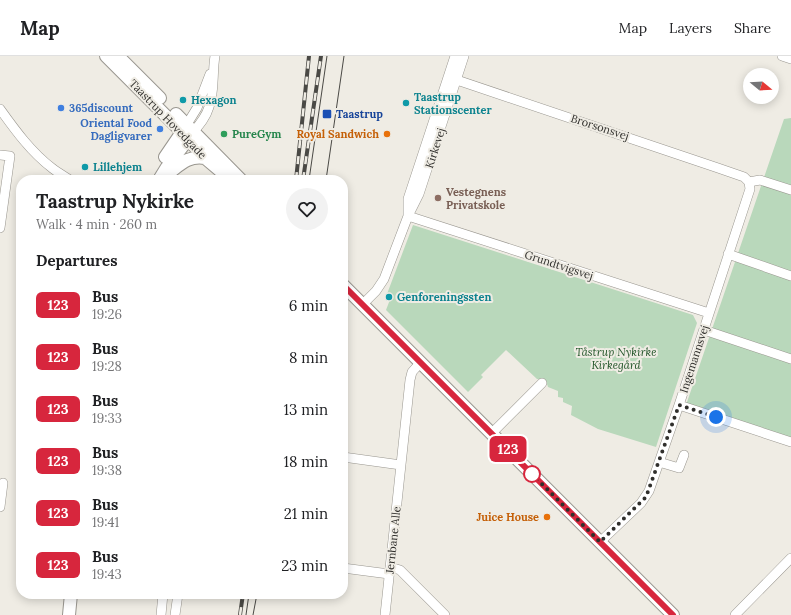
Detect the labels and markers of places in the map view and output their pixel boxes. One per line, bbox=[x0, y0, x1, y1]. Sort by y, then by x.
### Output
place label: Taastrup Stationscenter bbox=[414, 90, 493, 117]
place label: Hexagon bbox=[191, 93, 237, 107]
marker: Hexagon bbox=[178, 95, 188, 105]
marker: Taastrup Stationscenter bbox=[401, 98, 411, 108]
place label: 365discount bbox=[69, 101, 134, 115]
marker: 365discount bbox=[56, 103, 66, 113]
place label: Taastrup bbox=[336, 107, 383, 121]
marker: Taastrup bbox=[321, 108, 333, 120]
place label: Oriental Food Dagligvarer bbox=[80, 116, 153, 143]
marker: Oriental Food Dagligvarer bbox=[155, 124, 165, 134]
place label: PureGym bbox=[232, 127, 281, 141]
place label: Royal Sandwich bbox=[296, 127, 379, 141]
marker: PureGym bbox=[219, 129, 229, 139]
marker: Royal Sandwich bbox=[382, 129, 392, 139]
place label: Lillehjem bbox=[93, 160, 142, 174]
marker: Lillehjem bbox=[80, 162, 90, 172]
place label: Vestegnens Privatskole bbox=[446, 185, 506, 212]
marker: Vestegnens Privatskole bbox=[433, 193, 443, 203]
place label: Genforeningssten bbox=[397, 290, 491, 304]
marker: Genforeningssten bbox=[384, 292, 394, 302]
unlabelled marker bbox=[523, 465, 541, 483]
place label: Juice House bbox=[476, 510, 539, 524]
marker: Juice House bbox=[542, 512, 552, 522]

